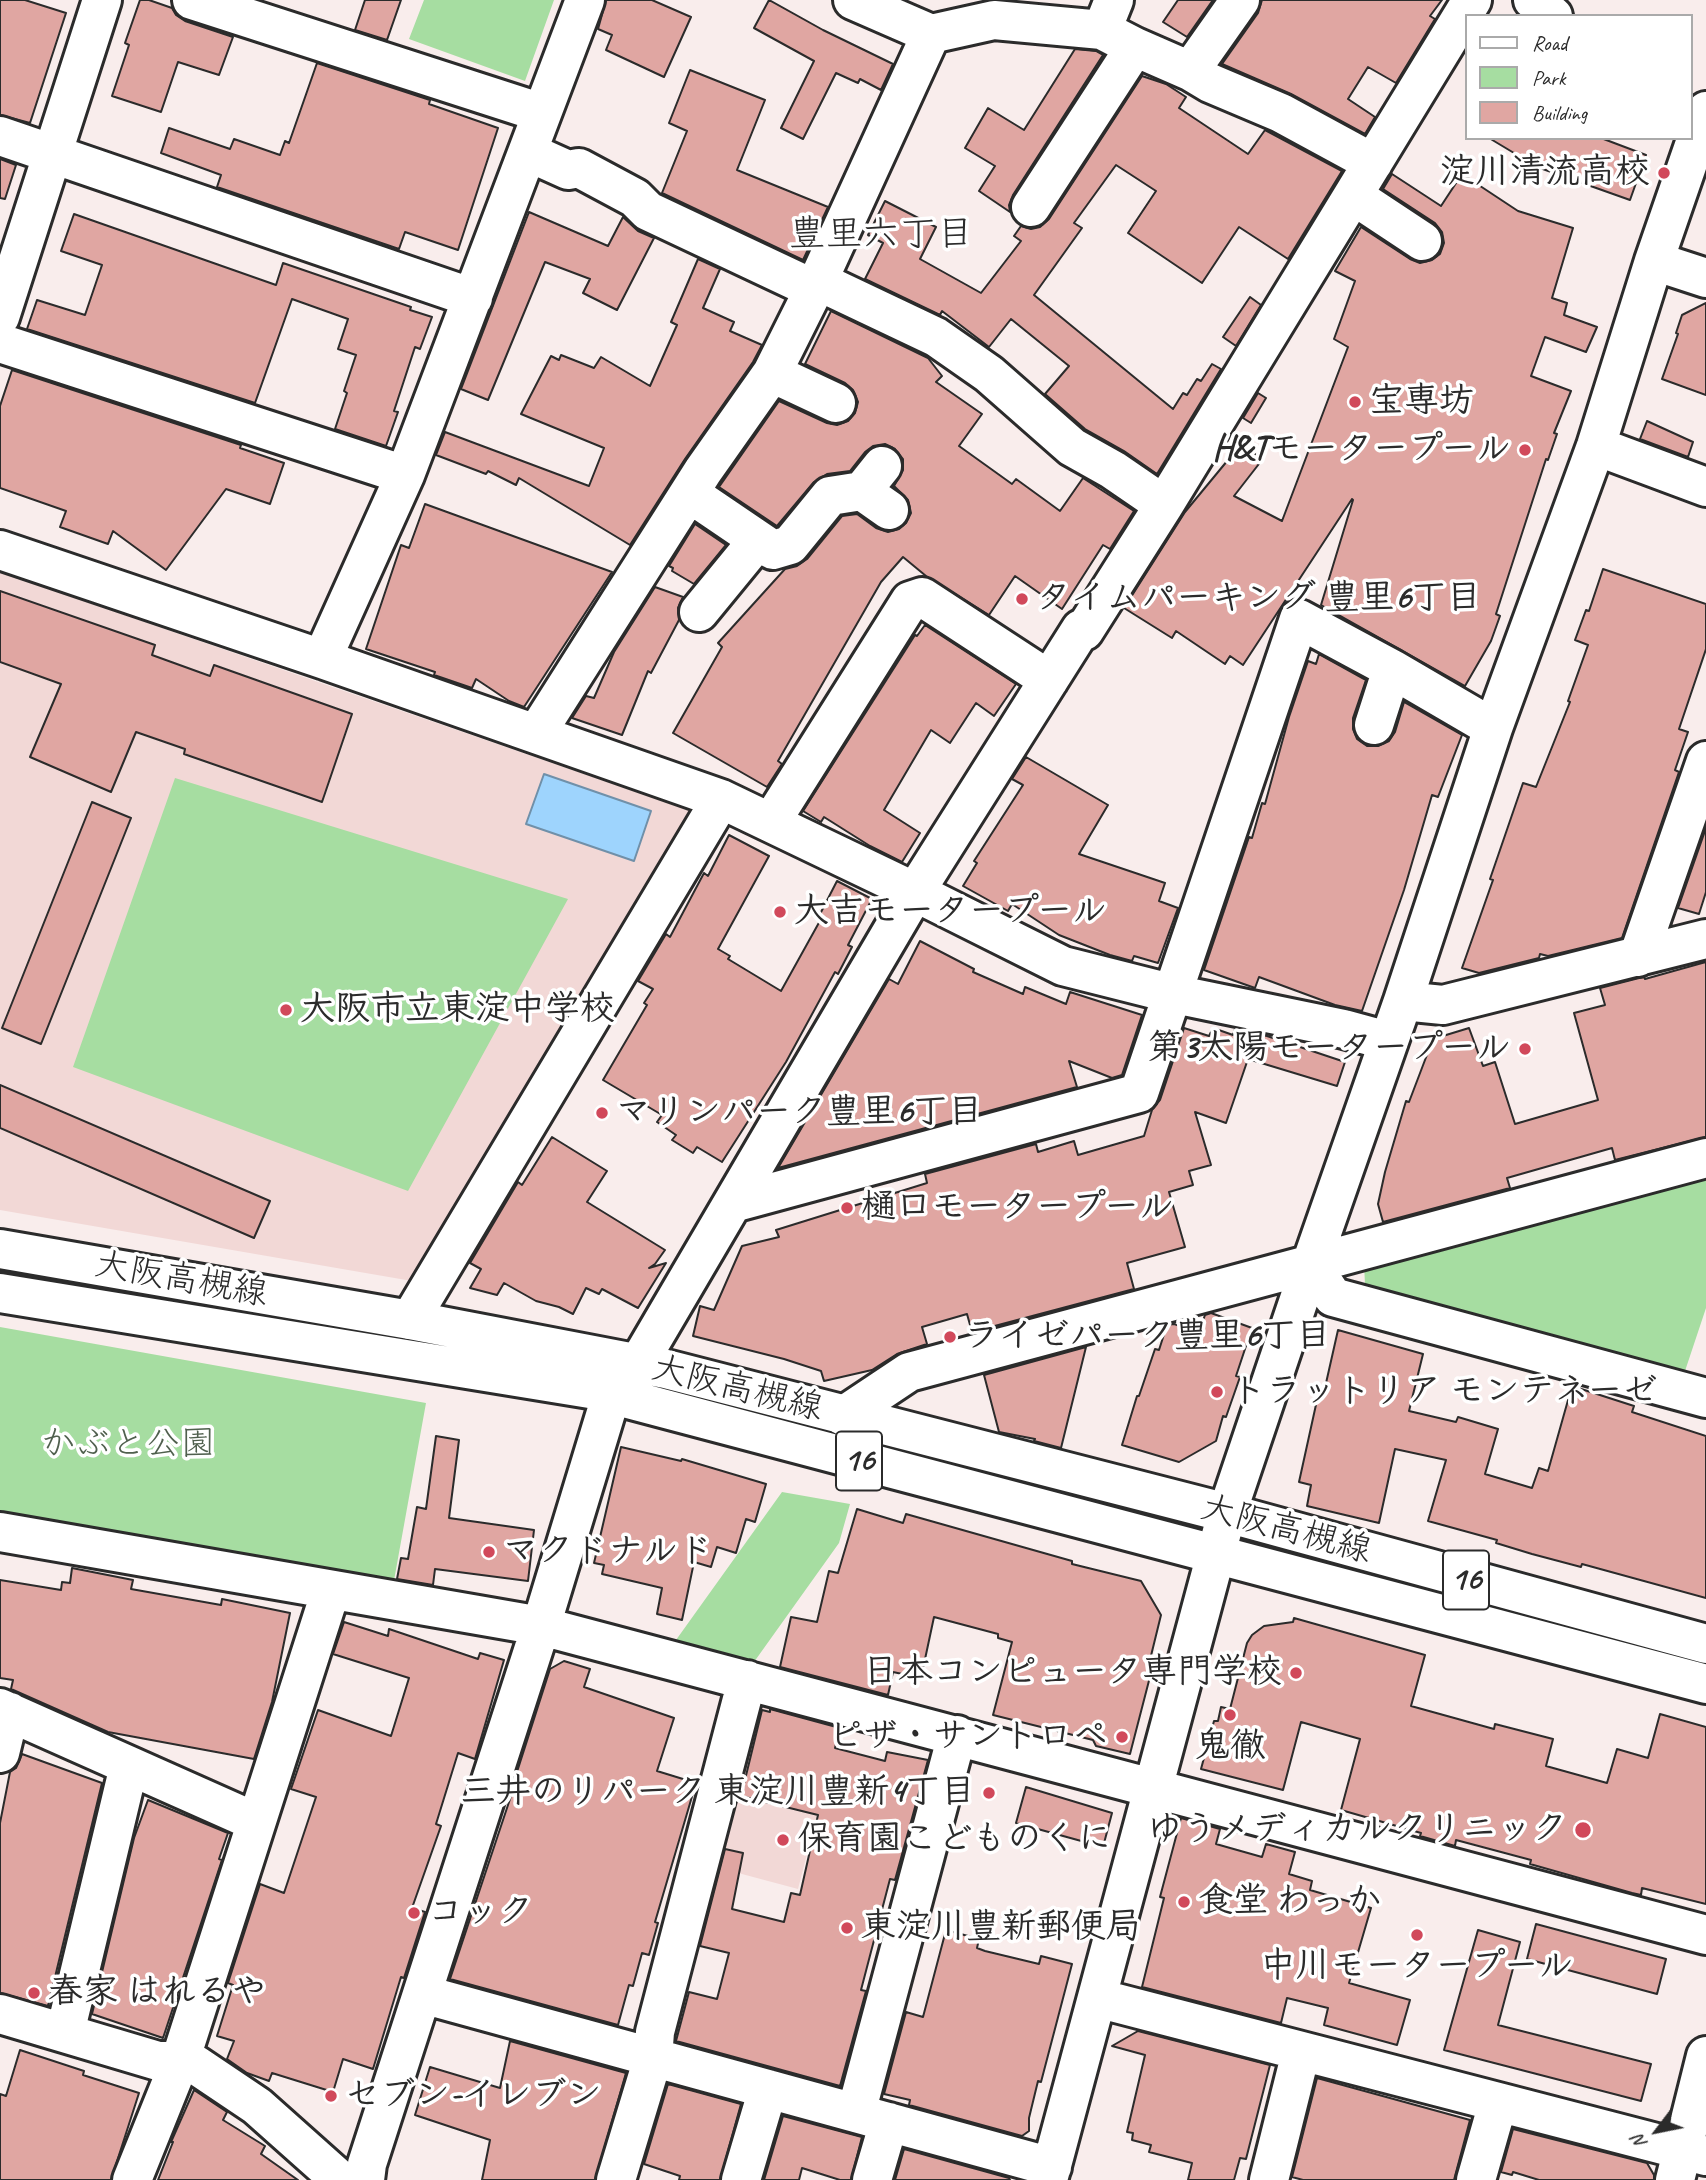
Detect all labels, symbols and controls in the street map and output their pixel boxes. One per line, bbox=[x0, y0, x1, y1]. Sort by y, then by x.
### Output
legend bbox=[1464, 14, 1692, 140]
text: Road bbox=[1532, 30, 1567, 56]
text: Park bbox=[1532, 65, 1565, 91]
text: Building bbox=[1532, 100, 1587, 126]
place label: 淀川清流高校 bbox=[1440, 152, 1650, 194]
marker: 淀川清流高校 bbox=[1656, 165, 1672, 181]
district label: 豊里六丁目 bbox=[789, 213, 973, 257]
place label: 宝専坊 bbox=[1369, 381, 1474, 423]
marker: 宝専坊 bbox=[1347, 394, 1363, 410]
place label: H&Tモータープール bbox=[1212, 429, 1511, 471]
marker: H&Tモータープール bbox=[1517, 442, 1533, 458]
place label: タイムパーキング 豊里6丁目 bbox=[1036, 578, 1481, 620]
marker: タイムパーキング 豊里6丁目 bbox=[1014, 591, 1030, 607]
place label: 大吉モータープール bbox=[794, 891, 1107, 933]
marker: 大吉モータープール bbox=[772, 904, 788, 920]
place label: 大阪市立東淀中学校 bbox=[300, 989, 615, 1031]
marker: 大阪市立東淀中学校 bbox=[278, 1002, 294, 1018]
place label: 第3太陽モータープール bbox=[1147, 1028, 1511, 1070]
marker: 第3太陽モータープール bbox=[1517, 1041, 1533, 1057]
place label: マリンパーク豊里6丁目 bbox=[616, 1092, 982, 1134]
marker: マリンパーク豊里6丁目 bbox=[594, 1105, 610, 1121]
place label: 樋口モータープール bbox=[861, 1187, 1174, 1229]
marker: 樋口モータープール bbox=[839, 1200, 855, 1216]
street label: 大阪高槻線 bbox=[91, 1244, 271, 1316]
place label: ライゼパーク豊里6丁目 bbox=[964, 1316, 1330, 1358]
marker: ライゼパーク豊里6丁目 bbox=[942, 1329, 958, 1345]
street label: 大阪高槻線 bbox=[647, 1347, 827, 1431]
place label: トラットリア モンテネーゼ bbox=[1231, 1371, 1657, 1413]
marker: トラットリア モンテネーゼ bbox=[1209, 1384, 1225, 1400]
park label: かぶと公園 bbox=[41, 1424, 215, 1466]
road number: 16 bbox=[836, 1432, 882, 1490]
street label: 大阪高槻線 bbox=[1196, 1487, 1376, 1573]
place label: マクドナルド bbox=[503, 1531, 713, 1573]
marker: マクドナルド bbox=[481, 1544, 497, 1560]
road number: 16 bbox=[1443, 1550, 1489, 1610]
place label: 日本コンピュータ専門学校 bbox=[863, 1652, 1282, 1694]
marker: 日本コンピュータ専門学校 bbox=[1288, 1665, 1304, 1681]
marker: 鬼徹 bbox=[1222, 1707, 1238, 1723]
place label: ピザ・サントロペ bbox=[828, 1716, 1108, 1758]
place label: 鬼徹 bbox=[1195, 1726, 1265, 1768]
marker: ピザ・サントロペ bbox=[1114, 1729, 1130, 1745]
place label: 三井のリパーク 東淀川豊新4丁目 bbox=[461, 1772, 975, 1814]
marker: 三井のリパーク 東淀川豊新4丁目 bbox=[981, 1785, 997, 1801]
place label: ゆうメディカルクリニック bbox=[1147, 1809, 1567, 1851]
place label: 保育園こどものくに bbox=[797, 1819, 1112, 1861]
marker: ゆうメディカルクリニック bbox=[1573, 1820, 1593, 1840]
marker: 保育園こどものくに bbox=[775, 1832, 791, 1848]
place label: 食堂 わっか bbox=[1198, 1881, 1381, 1923]
place label: コック bbox=[428, 1892, 533, 1934]
marker: 食堂 わっか bbox=[1176, 1894, 1192, 1910]
marker: コック bbox=[406, 1905, 422, 1921]
place label: 東淀川豊新郵便局 bbox=[861, 1907, 1141, 1949]
marker: 東淀川豊新郵便局 bbox=[839, 1920, 855, 1936]
marker: 中川モータープール bbox=[1409, 1927, 1425, 1943]
place label: 中川モータープール bbox=[1261, 1946, 1573, 1988]
place label: 春家 はれるや bbox=[48, 1972, 266, 2014]
marker: 春家 はれるや bbox=[26, 1985, 42, 2001]
place label: セブン-イレブン bbox=[345, 2075, 601, 2117]
marker: セブン-イレブン bbox=[323, 2088, 339, 2104]
north arrow bbox=[1622, 2096, 1692, 2166]
text: N bbox=[1626, 2131, 1652, 2153]

